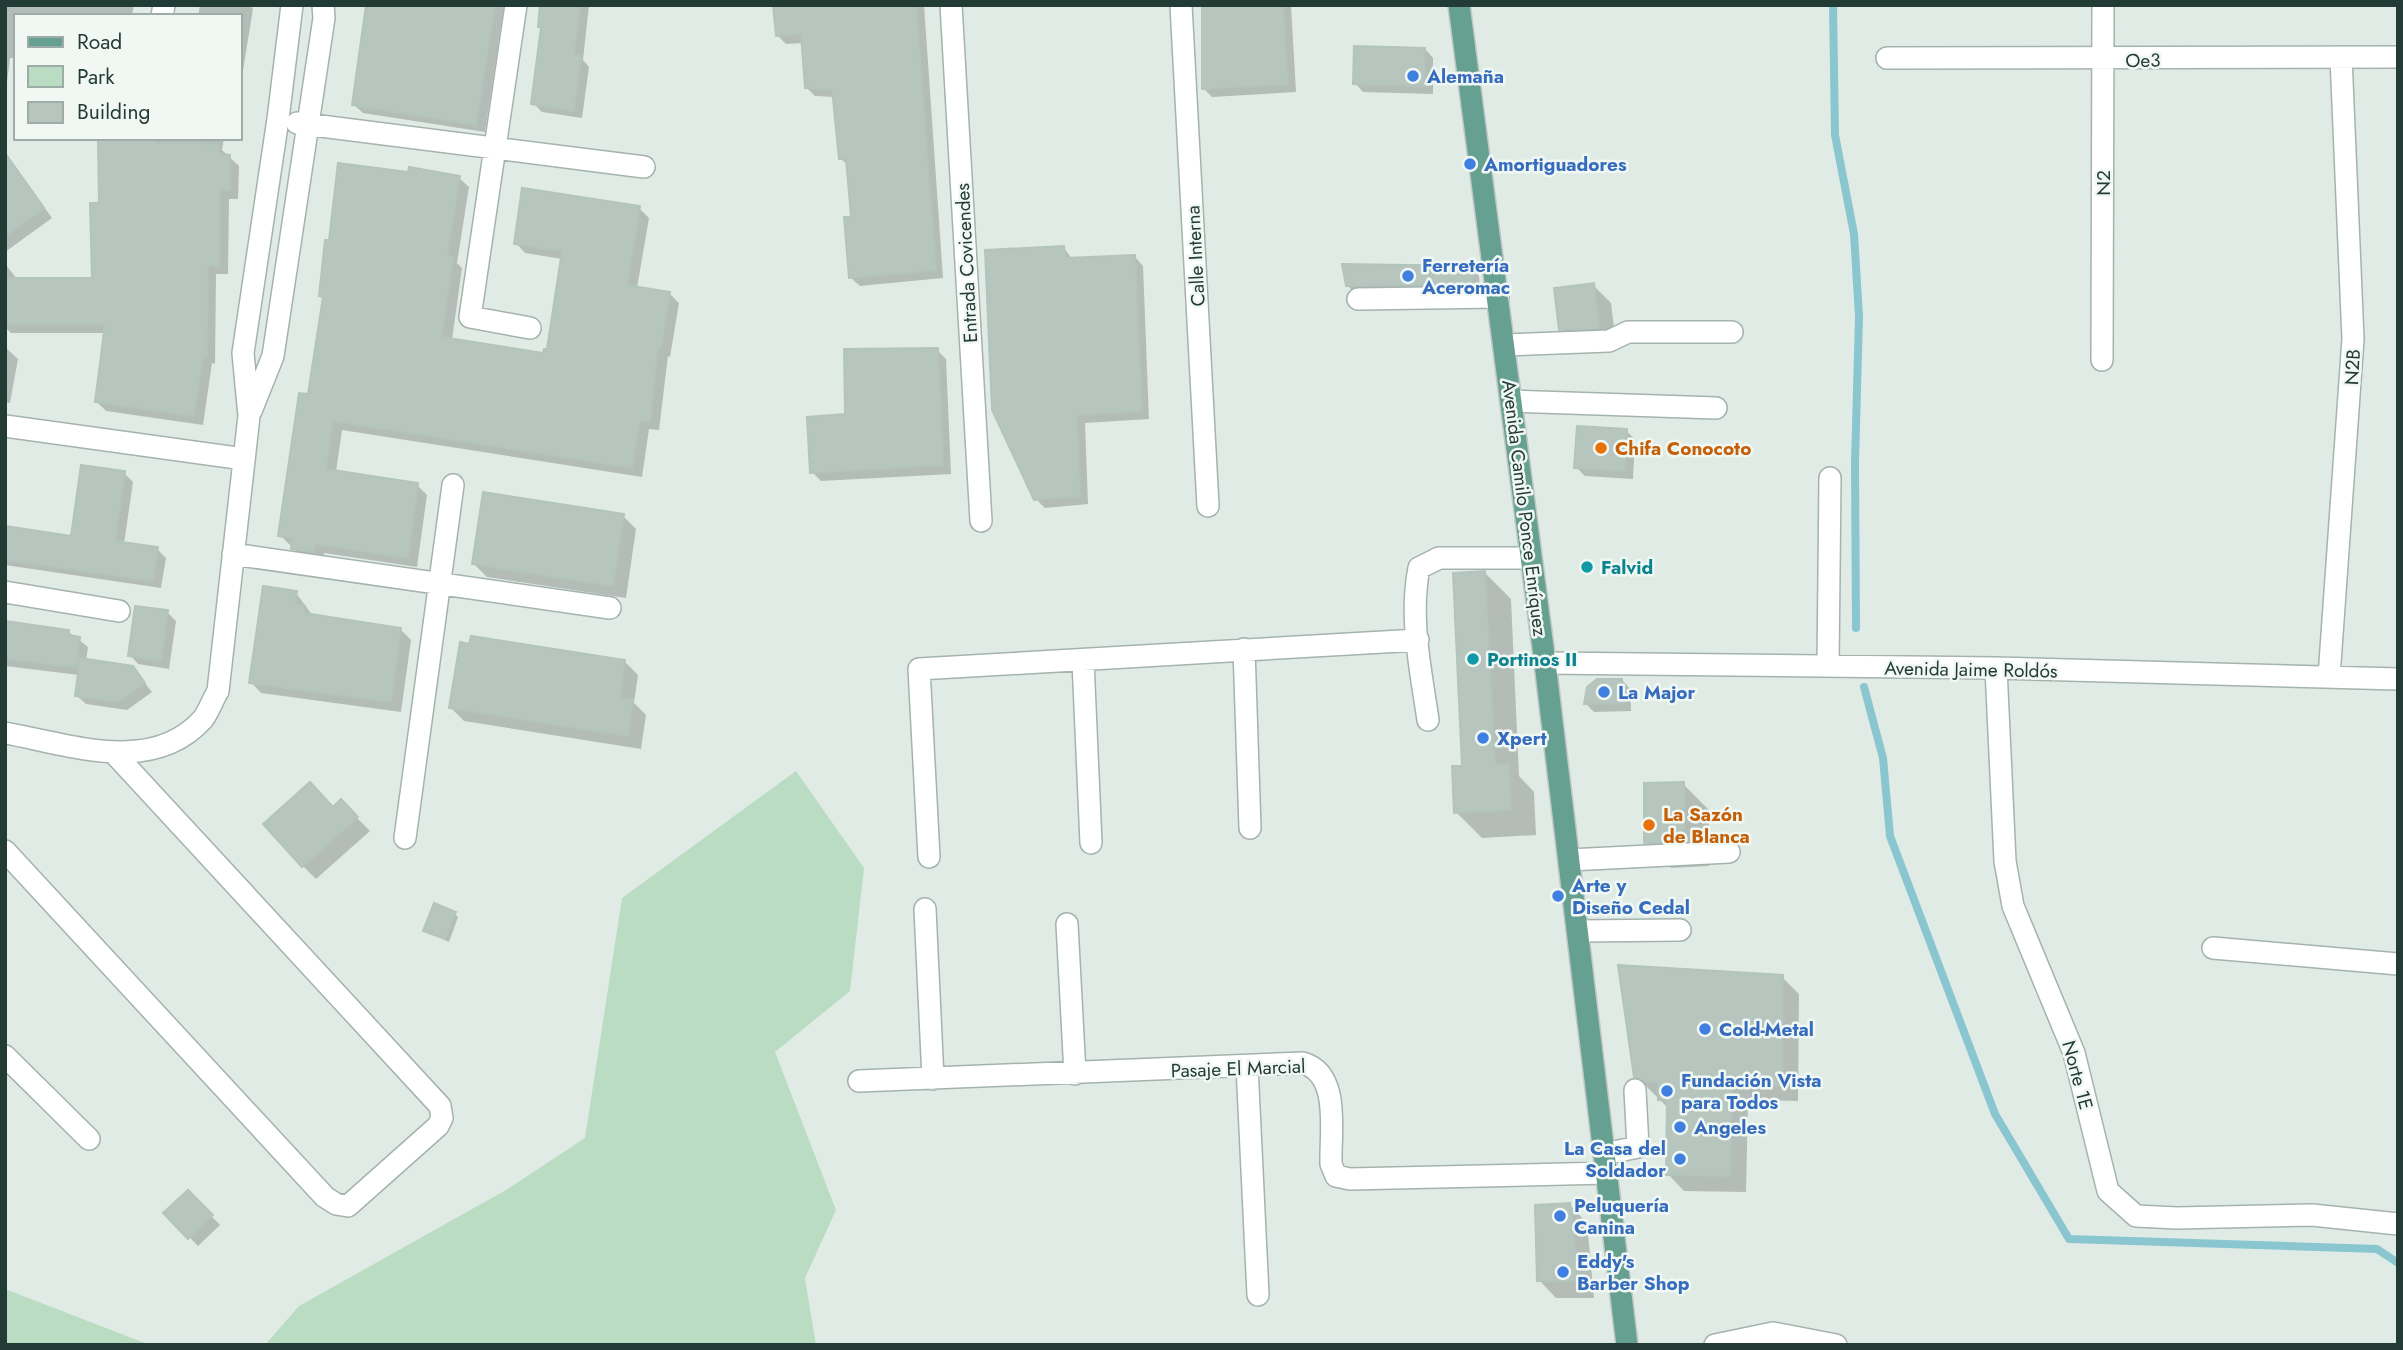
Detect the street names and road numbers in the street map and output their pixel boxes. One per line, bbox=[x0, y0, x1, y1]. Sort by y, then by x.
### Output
street label: Oe3 bbox=[2125, 47, 2161, 74]
street label: N2 bbox=[2090, 170, 2117, 196]
street label: Entrada Covicendes bbox=[949, 182, 984, 343]
street label: Calle Interna bbox=[1179, 205, 1212, 307]
street label: N2B bbox=[2338, 348, 2367, 386]
street label: Avenida Camilo Ponce Enríquez bbox=[1495, 378, 1554, 638]
street label: Avenida Jaime Roldós bbox=[1884, 654, 2058, 685]
street label: Norte 1E bbox=[2055, 1038, 2100, 1113]
street label: Pasaje El Marcial bbox=[1170, 1053, 1306, 1084]

